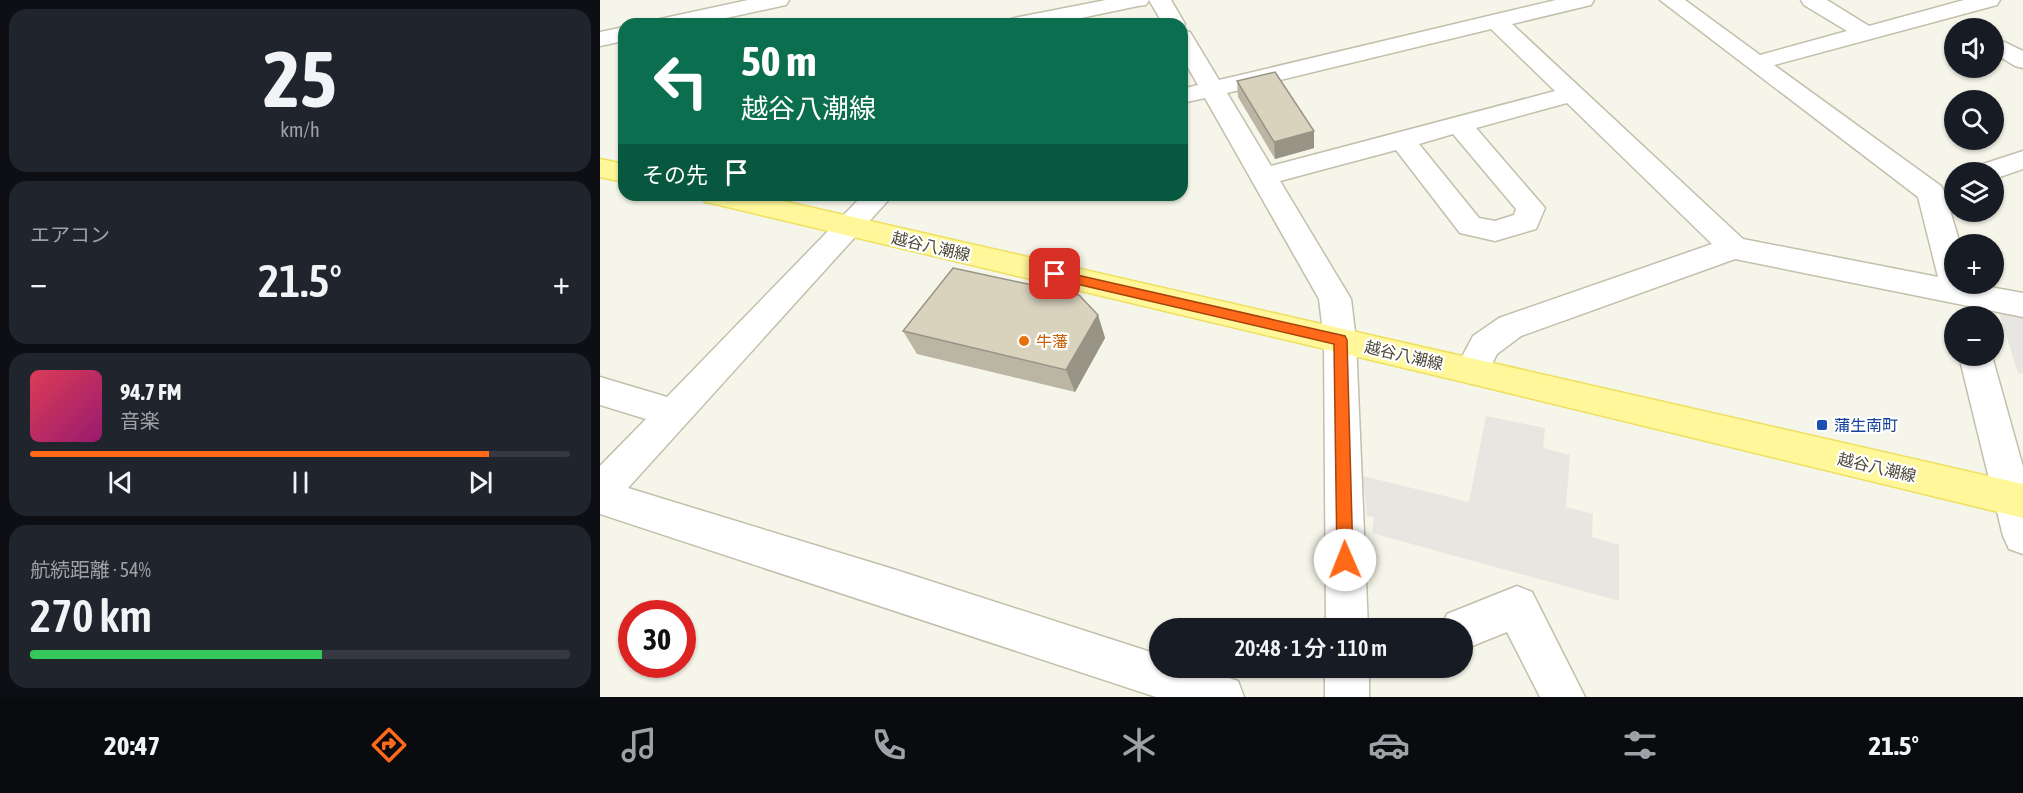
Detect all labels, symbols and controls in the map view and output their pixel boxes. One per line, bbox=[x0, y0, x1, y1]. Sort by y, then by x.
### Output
map controls bbox=[1944, 18, 2004, 366]
button: sound bbox=[1944, 18, 2004, 78]
text: 25 bbox=[263, 34, 337, 124]
text: 50 m bbox=[741, 37, 816, 85]
icon: left bbox=[642, 42, 720, 120]
button: search bbox=[1944, 90, 2004, 150]
text: 越谷八潮線 bbox=[741, 93, 876, 124]
text: km/h bbox=[280, 118, 320, 141]
icon: arrive bbox=[720, 156, 753, 189]
text: その先 bbox=[642, 162, 708, 188]
button: layers bbox=[1944, 162, 2004, 222]
text: エアコン bbox=[30, 223, 110, 246]
street label: 越谷八潮線 bbox=[890, 228, 972, 264]
button: + bbox=[1944, 234, 2004, 294]
pin bbox=[1029, 248, 1080, 299]
text: 21.5° bbox=[258, 255, 342, 307]
icon: arrive bbox=[1038, 257, 1071, 290]
text: − bbox=[30, 263, 47, 301]
text: + bbox=[553, 263, 570, 301]
button: − bbox=[1944, 306, 2004, 366]
place label: 牛藩 bbox=[1036, 332, 1068, 350]
marker: 牛藩 bbox=[1017, 334, 1031, 348]
street label: 越谷八潮線 bbox=[1363, 337, 1445, 373]
text: 94.7 FM bbox=[120, 379, 182, 405]
text: 音楽 bbox=[120, 409, 160, 432]
place label: 蒲生南町 bbox=[1834, 416, 1898, 434]
marker: 蒲生南町 bbox=[1815, 418, 1829, 432]
street label: 越谷八潮線 bbox=[1836, 449, 1918, 485]
icon: previous bbox=[104, 466, 137, 499]
icon: pause bbox=[284, 466, 317, 499]
icon: next bbox=[464, 466, 497, 499]
position arrow bbox=[1313, 528, 1377, 592]
text: 航続距離 · 54% bbox=[30, 558, 151, 581]
text: 270 km bbox=[30, 590, 152, 642]
speed limit sign: 30 bbox=[618, 600, 696, 678]
text: 20:48 · 1 分 · 110 m bbox=[1235, 635, 1387, 661]
icon: directions bbox=[368, 724, 410, 766]
icon: music bbox=[618, 724, 660, 766]
icon: phone bbox=[868, 724, 910, 766]
icon: climate bbox=[1118, 724, 1160, 766]
icon: car bbox=[1368, 724, 1410, 766]
icon: filters bbox=[1619, 724, 1661, 766]
text: 20:47 bbox=[104, 730, 160, 761]
text: 21.5° bbox=[1869, 730, 1919, 761]

